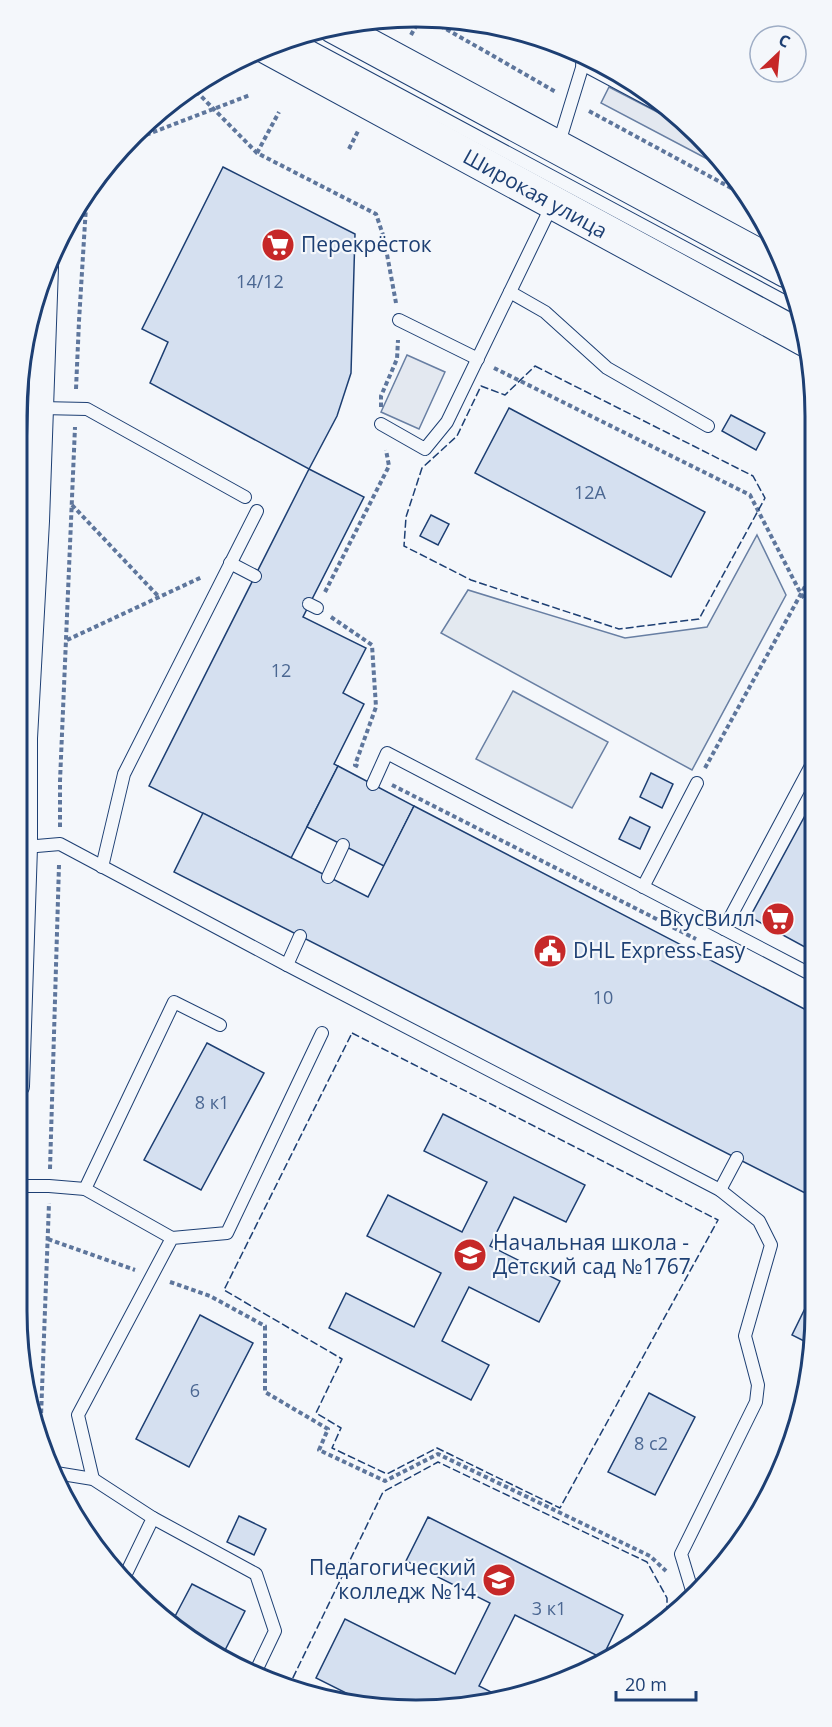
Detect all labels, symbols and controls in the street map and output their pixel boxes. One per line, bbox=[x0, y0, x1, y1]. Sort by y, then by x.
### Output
north arrow bbox=[748, 24, 808, 84]
text: С bbox=[775, 28, 794, 53]
street label: Широкая улица bbox=[458, 142, 613, 244]
supermarket icon: Перекрёсток bbox=[260, 227, 296, 263]
place label: Перекрёсток bbox=[301, 230, 432, 258]
house number: 14/12 bbox=[236, 269, 284, 293]
house number: 12А bbox=[574, 480, 607, 504]
house number: 12 bbox=[271, 658, 291, 682]
supermarket icon: ВкусВилл bbox=[760, 901, 796, 937]
place label: ВкусВилл bbox=[659, 904, 755, 932]
public building icon: DHL Express Easy bbox=[532, 933, 568, 969]
place label: DHL Express Easy bbox=[573, 936, 746, 964]
house number: 10 bbox=[593, 985, 613, 1009]
house number: 8 к1 bbox=[195, 1090, 229, 1114]
place label: Начальная школа - Детский сад №1767 bbox=[493, 1228, 691, 1280]
school or university icon: Начальная школа - Детский сад №1767 bbox=[452, 1237, 488, 1273]
house number: 6 bbox=[190, 1378, 200, 1402]
house number: 8 с2 bbox=[634, 1431, 668, 1455]
place label: Педагогический колледж №14 bbox=[309, 1553, 476, 1605]
school or university icon: Педагогический колледж №14 bbox=[481, 1562, 517, 1598]
house number: 3 к1 bbox=[532, 1596, 566, 1620]
scale bar bbox=[616, 1664, 696, 1702]
text: 20 m bbox=[625, 1672, 667, 1696]

